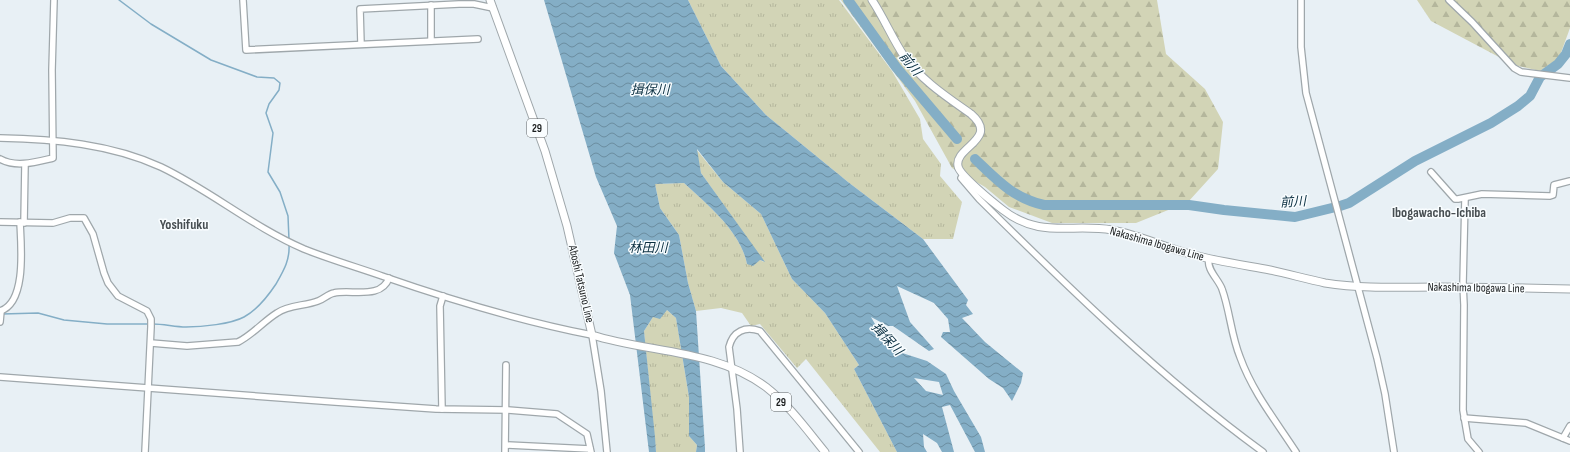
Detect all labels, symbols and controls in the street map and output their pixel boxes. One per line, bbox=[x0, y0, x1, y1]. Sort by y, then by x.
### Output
water label: 前川 bbox=[896, 49, 926, 81]
water label: 揖保川 bbox=[630, 82, 671, 98]
road number: 29 bbox=[527, 119, 547, 137]
water label: 前川 bbox=[1280, 193, 1308, 211]
district label: Ibogawacho-Ichiba bbox=[1392, 204, 1486, 221]
district label: Yoshifuku bbox=[160, 216, 208, 233]
street label: Nakashima Ibogawa Line bbox=[1108, 223, 1206, 265]
water label: 林田川 bbox=[628, 240, 669, 256]
street label: Aboshi Tatsuno Line bbox=[565, 243, 597, 324]
street label: Nakashima Ibogawa Line bbox=[1427, 280, 1525, 296]
water label: 揖保川 bbox=[868, 319, 908, 360]
road number: 29 bbox=[771, 393, 791, 411]

